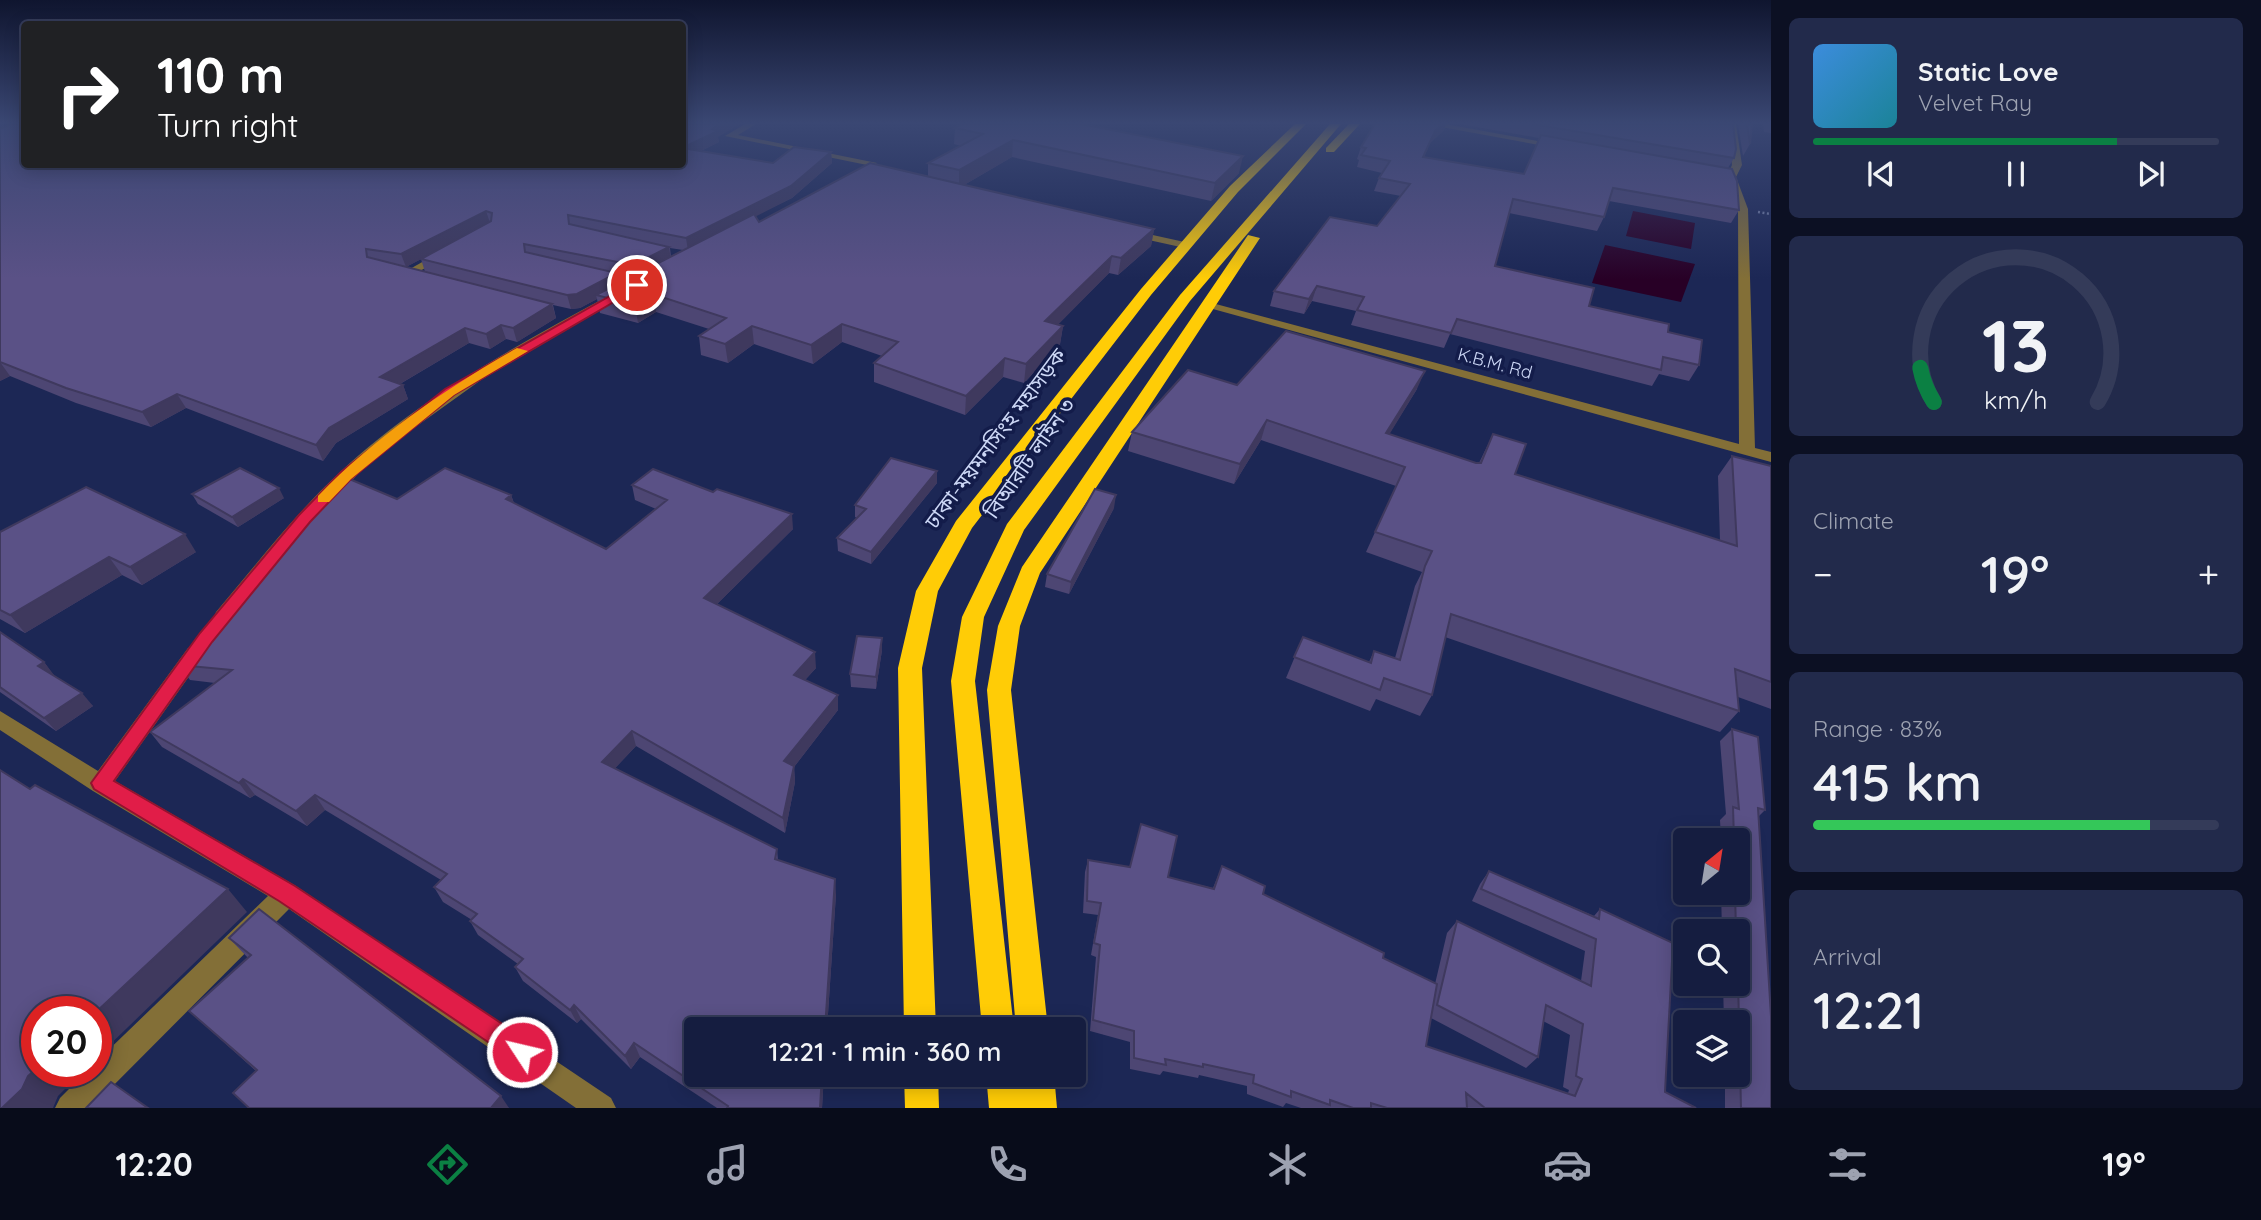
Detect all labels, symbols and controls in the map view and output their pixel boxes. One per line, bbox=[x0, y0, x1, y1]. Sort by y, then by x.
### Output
text: 110 m bbox=[157, 44, 284, 105]
icon: right bbox=[42, 49, 133, 140]
text: Static Love bbox=[1918, 55, 2059, 88]
text: Velvet Ray bbox=[1918, 88, 2032, 117]
text: Turn right bbox=[157, 105, 298, 145]
icon: previous bbox=[1862, 155, 1900, 193]
icon: pause bbox=[1997, 155, 2035, 193]
icon: next bbox=[2132, 155, 2170, 193]
pin bbox=[607, 255, 667, 315]
icon: arrive bbox=[618, 266, 656, 304]
text: 13 bbox=[1982, 299, 2050, 390]
street label: ঢাকা-ময়মনসিংহ মহাসড়ক bbox=[918, 342, 1072, 534]
street label: K.B.M. Rd bbox=[1455, 342, 1535, 384]
text: km/h bbox=[1984, 384, 2048, 415]
street label: বিআরটি লাইন ৩ bbox=[977, 393, 1080, 524]
text: Climate bbox=[1813, 506, 1894, 535]
text: 19° bbox=[1981, 541, 2050, 606]
text: − bbox=[1813, 550, 1833, 598]
text: + bbox=[2198, 550, 2219, 598]
text: Range · 83% bbox=[1813, 714, 1942, 743]
text: 415 km bbox=[1813, 749, 1982, 814]
north arrow bbox=[1673, 828, 1750, 905]
map controls bbox=[1673, 828, 1750, 1087]
button: search bbox=[1673, 919, 1750, 996]
text: Arrival bbox=[1813, 942, 1882, 971]
text: 12:21 bbox=[1813, 977, 1924, 1042]
speed limit sign: 20 bbox=[21, 996, 112, 1087]
button: layers bbox=[1673, 1010, 1750, 1087]
position arrow bbox=[485, 1015, 559, 1089]
text: 12:21 · 1 min · 360 m bbox=[769, 1035, 1002, 1068]
icon: directions bbox=[423, 1140, 472, 1189]
icon: music bbox=[703, 1140, 752, 1189]
icon: phone bbox=[983, 1140, 1032, 1189]
icon: climate bbox=[1263, 1140, 1312, 1189]
icon: car bbox=[1543, 1140, 1592, 1189]
icon: filters bbox=[1823, 1140, 1872, 1189]
text: 12:20 bbox=[115, 1144, 193, 1184]
text: 19° bbox=[2102, 1144, 2146, 1184]

